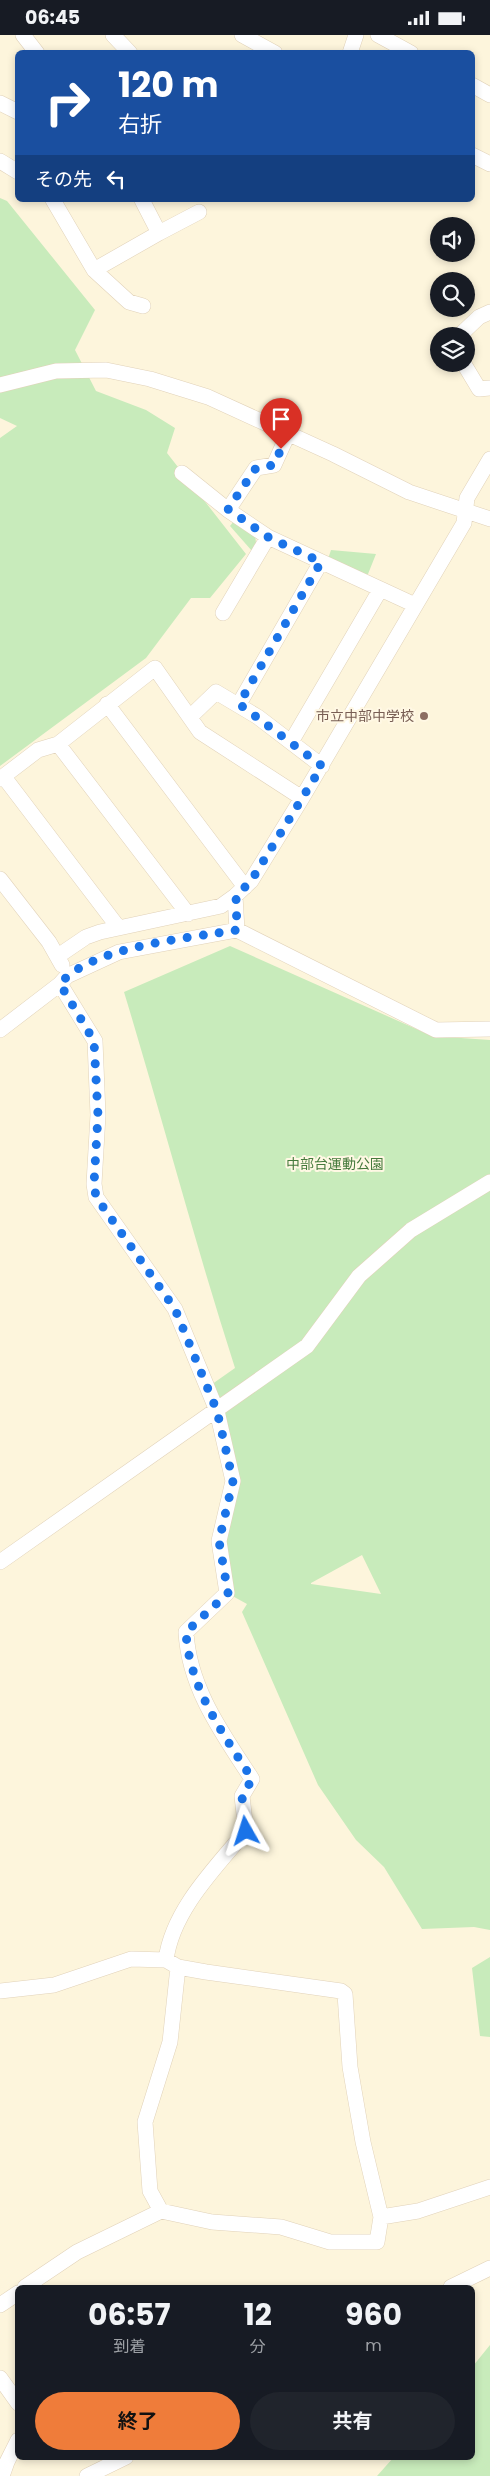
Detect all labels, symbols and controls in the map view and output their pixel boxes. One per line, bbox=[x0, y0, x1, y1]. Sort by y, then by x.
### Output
text: 06:45 bbox=[25, 4, 80, 31]
text: 120 m bbox=[118, 60, 218, 109]
icon: right bbox=[35, 70, 100, 135]
text: 右折 bbox=[118, 109, 162, 140]
icon: left bbox=[102, 165, 130, 193]
text: その先 bbox=[35, 166, 92, 193]
map controls bbox=[430, 217, 475, 372]
button: sound bbox=[430, 217, 475, 262]
button: search bbox=[430, 272, 475, 317]
button: layers bbox=[430, 327, 475, 372]
pin bbox=[260, 398, 302, 449]
icon: arrive bbox=[267, 405, 295, 433]
place label: 市立中部中学校 bbox=[316, 706, 414, 726]
marker: 市立中部中学校 bbox=[418, 710, 430, 722]
park label: 中部台運動公園 bbox=[286, 1154, 384, 1174]
position arrow bbox=[219, 1804, 271, 1856]
text: 06:57 bbox=[88, 2293, 171, 2336]
text: 12 bbox=[244, 2293, 272, 2336]
text: 960 bbox=[345, 2293, 402, 2336]
text: m bbox=[365, 2334, 382, 2357]
text: 到着 bbox=[113, 2335, 145, 2358]
text: 分 bbox=[250, 2335, 266, 2358]
button: 終了 bbox=[35, 2392, 240, 2450]
button: 共有 bbox=[250, 2392, 455, 2450]

